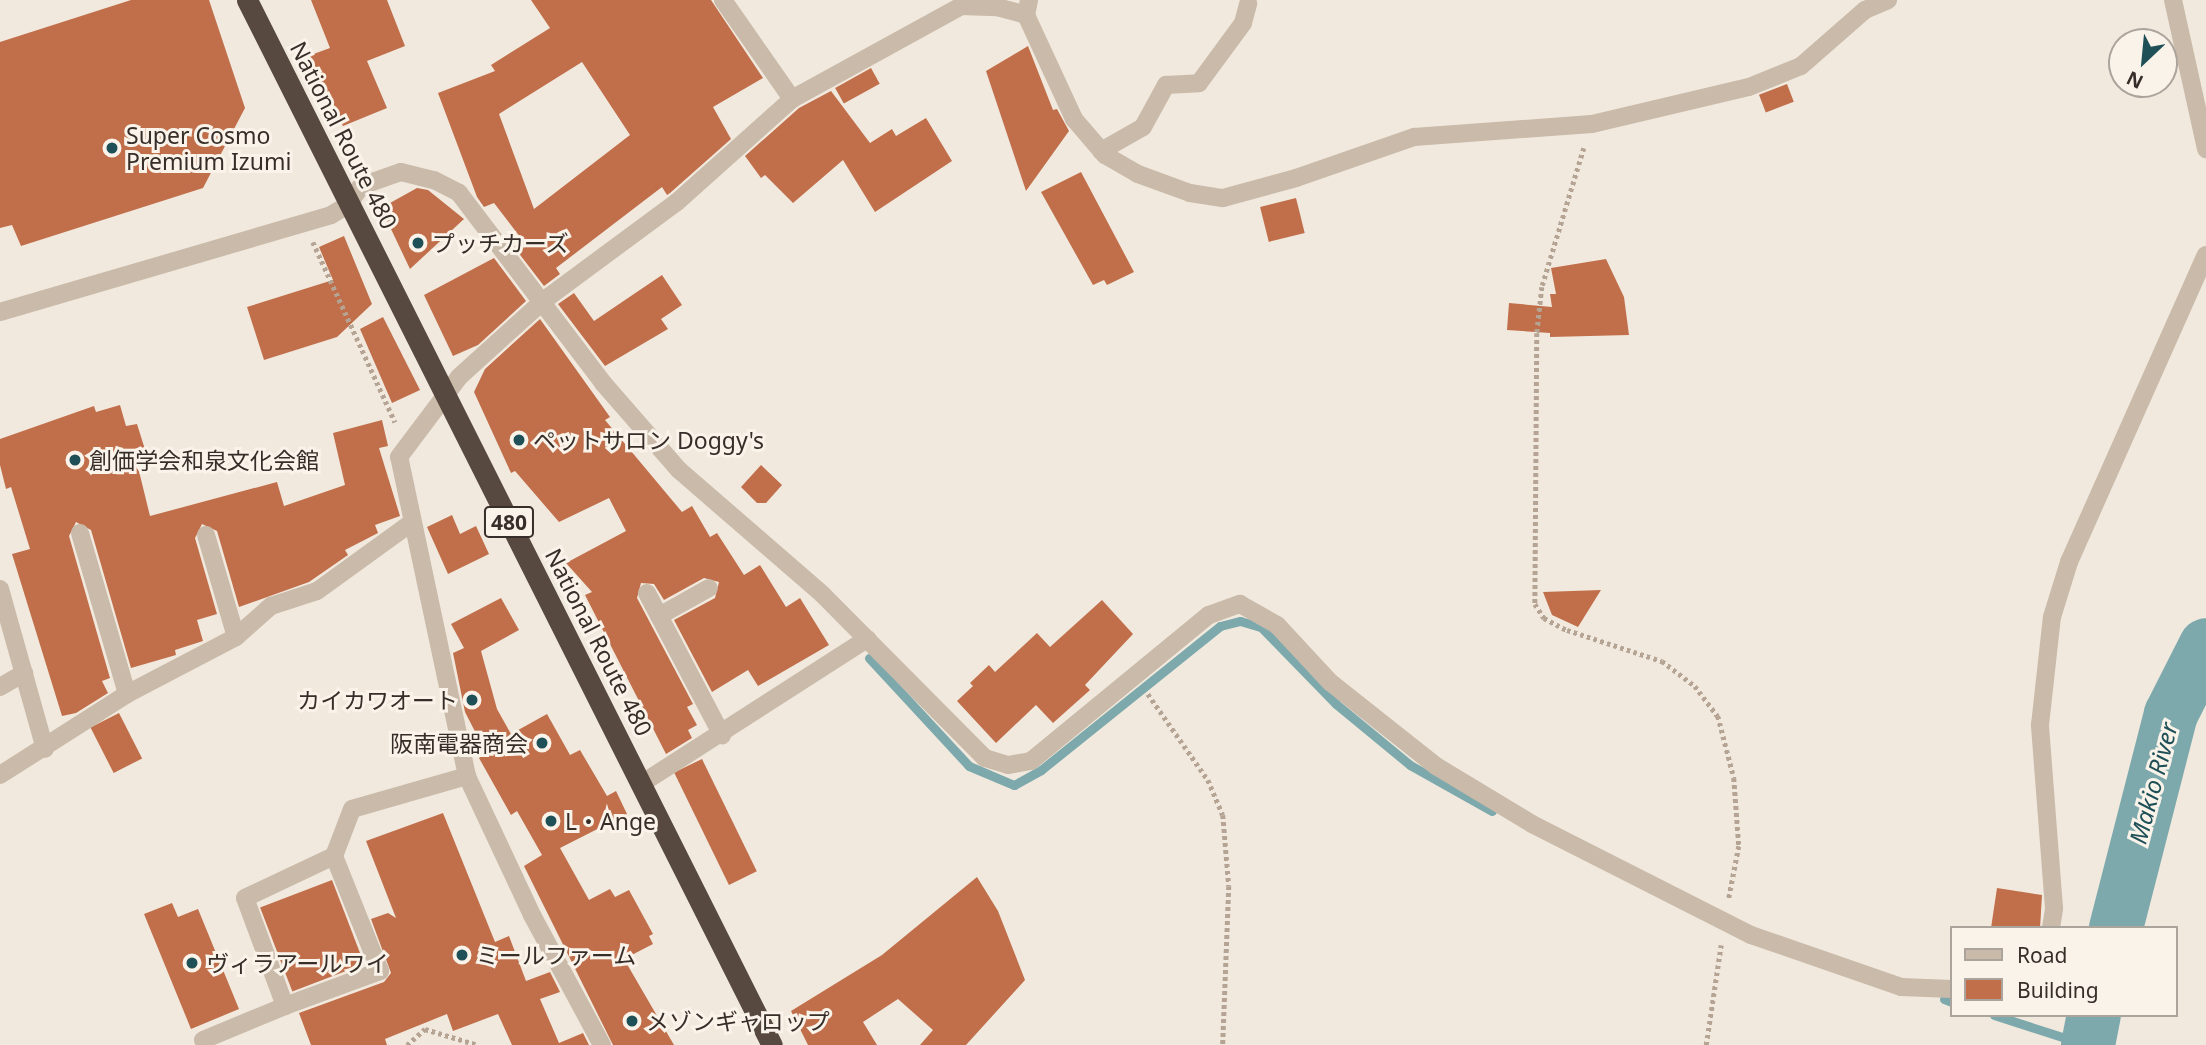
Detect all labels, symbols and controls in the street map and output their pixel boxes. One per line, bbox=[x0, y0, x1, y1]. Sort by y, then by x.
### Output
north arrow bbox=[2108, 28, 2178, 98]
street label: National Route 480 bbox=[285, 37, 403, 233]
text: N bbox=[2122, 65, 2147, 95]
place label: Super Cosmo Premium Izumi bbox=[126, 121, 291, 175]
marker: Super Cosmo Premium Izumi bbox=[104, 140, 120, 156]
place label: プッチカーズ bbox=[432, 229, 570, 257]
marker: プッチカーズ bbox=[410, 235, 426, 251]
place label: ペットサロン Doggy's bbox=[533, 426, 764, 454]
marker: ペットサロン Doggy's bbox=[511, 432, 527, 448]
place label: 創価学会和泉文化会館 bbox=[89, 446, 319, 474]
marker: 創価学会和泉文化会館 bbox=[67, 452, 83, 468]
road number: 480 bbox=[483, 504, 535, 540]
street label: National Route 480 bbox=[540, 544, 658, 740]
place label: カイカワオート bbox=[297, 686, 458, 714]
marker: カイカワオート bbox=[464, 692, 480, 708]
water label: Makio River bbox=[2123, 719, 2183, 847]
place label: 阪南電器商会 bbox=[390, 729, 528, 757]
marker: 阪南電器商会 bbox=[534, 735, 550, 751]
place label: L・Ange bbox=[565, 807, 656, 835]
marker: L・Ange bbox=[543, 813, 559, 829]
legend bbox=[1951, 926, 2178, 1017]
place label: ミールファーム bbox=[476, 941, 637, 969]
text: Road bbox=[2017, 941, 2067, 969]
marker: ミールファーム bbox=[454, 947, 470, 963]
place label: ヴィラアールワイ bbox=[206, 949, 389, 977]
marker: ヴィラアールワイ bbox=[184, 955, 200, 971]
text: Building bbox=[2017, 976, 2099, 1004]
place label: メゾンギャロップ bbox=[646, 1007, 830, 1035]
marker: メゾンギャロップ bbox=[624, 1013, 640, 1029]

